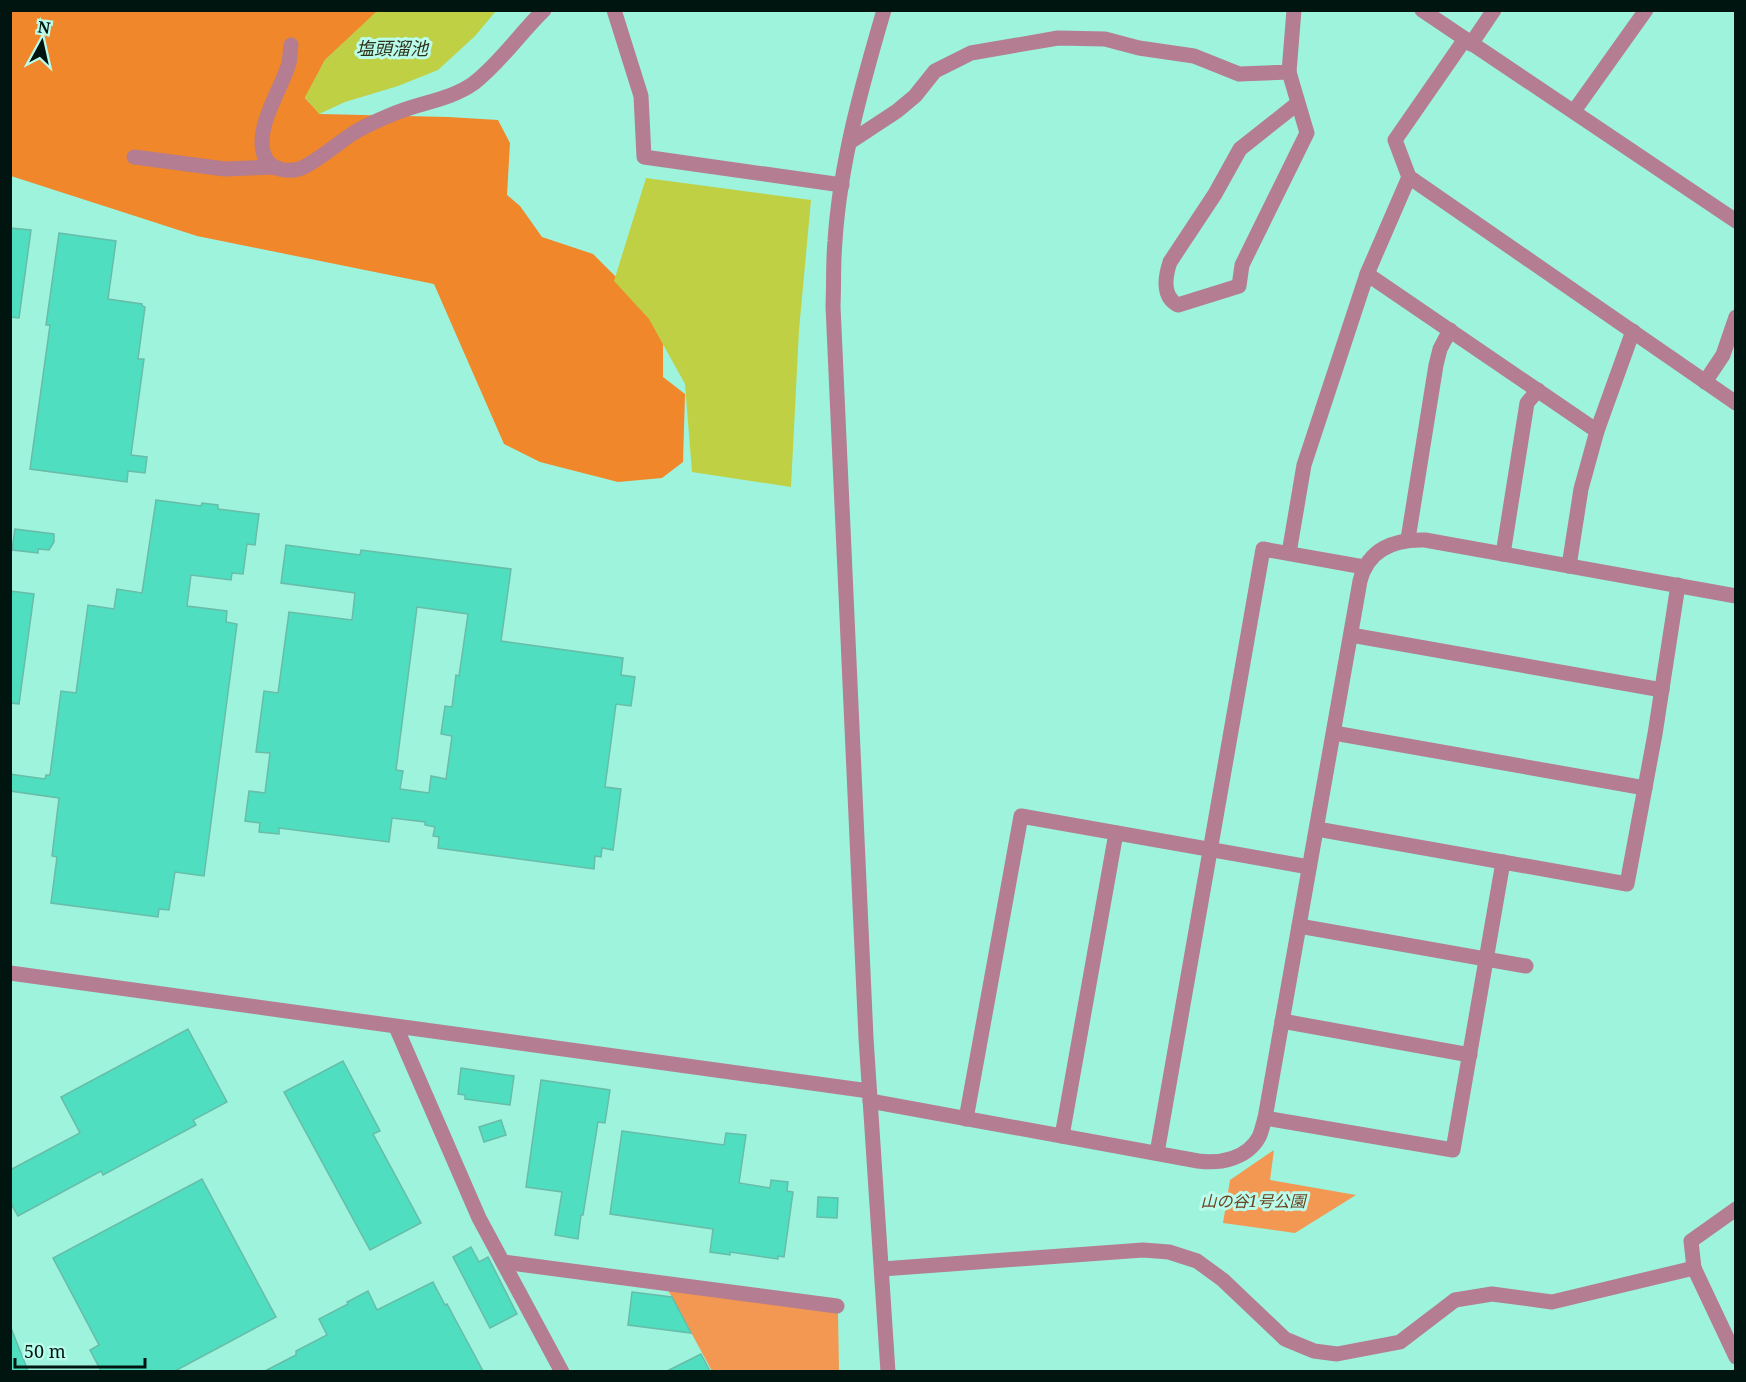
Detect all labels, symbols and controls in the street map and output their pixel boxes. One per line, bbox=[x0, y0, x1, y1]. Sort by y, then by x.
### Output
north arrow bbox=[12, 12, 72, 72]
text: N bbox=[36, 15, 52, 39]
water label: 塩頭溜池 bbox=[356, 36, 430, 60]
park label: 山の谷1号公園 bbox=[1201, 1190, 1307, 1212]
scale bar bbox=[15, 1331, 146, 1369]
text: 50 m bbox=[24, 1339, 66, 1363]

